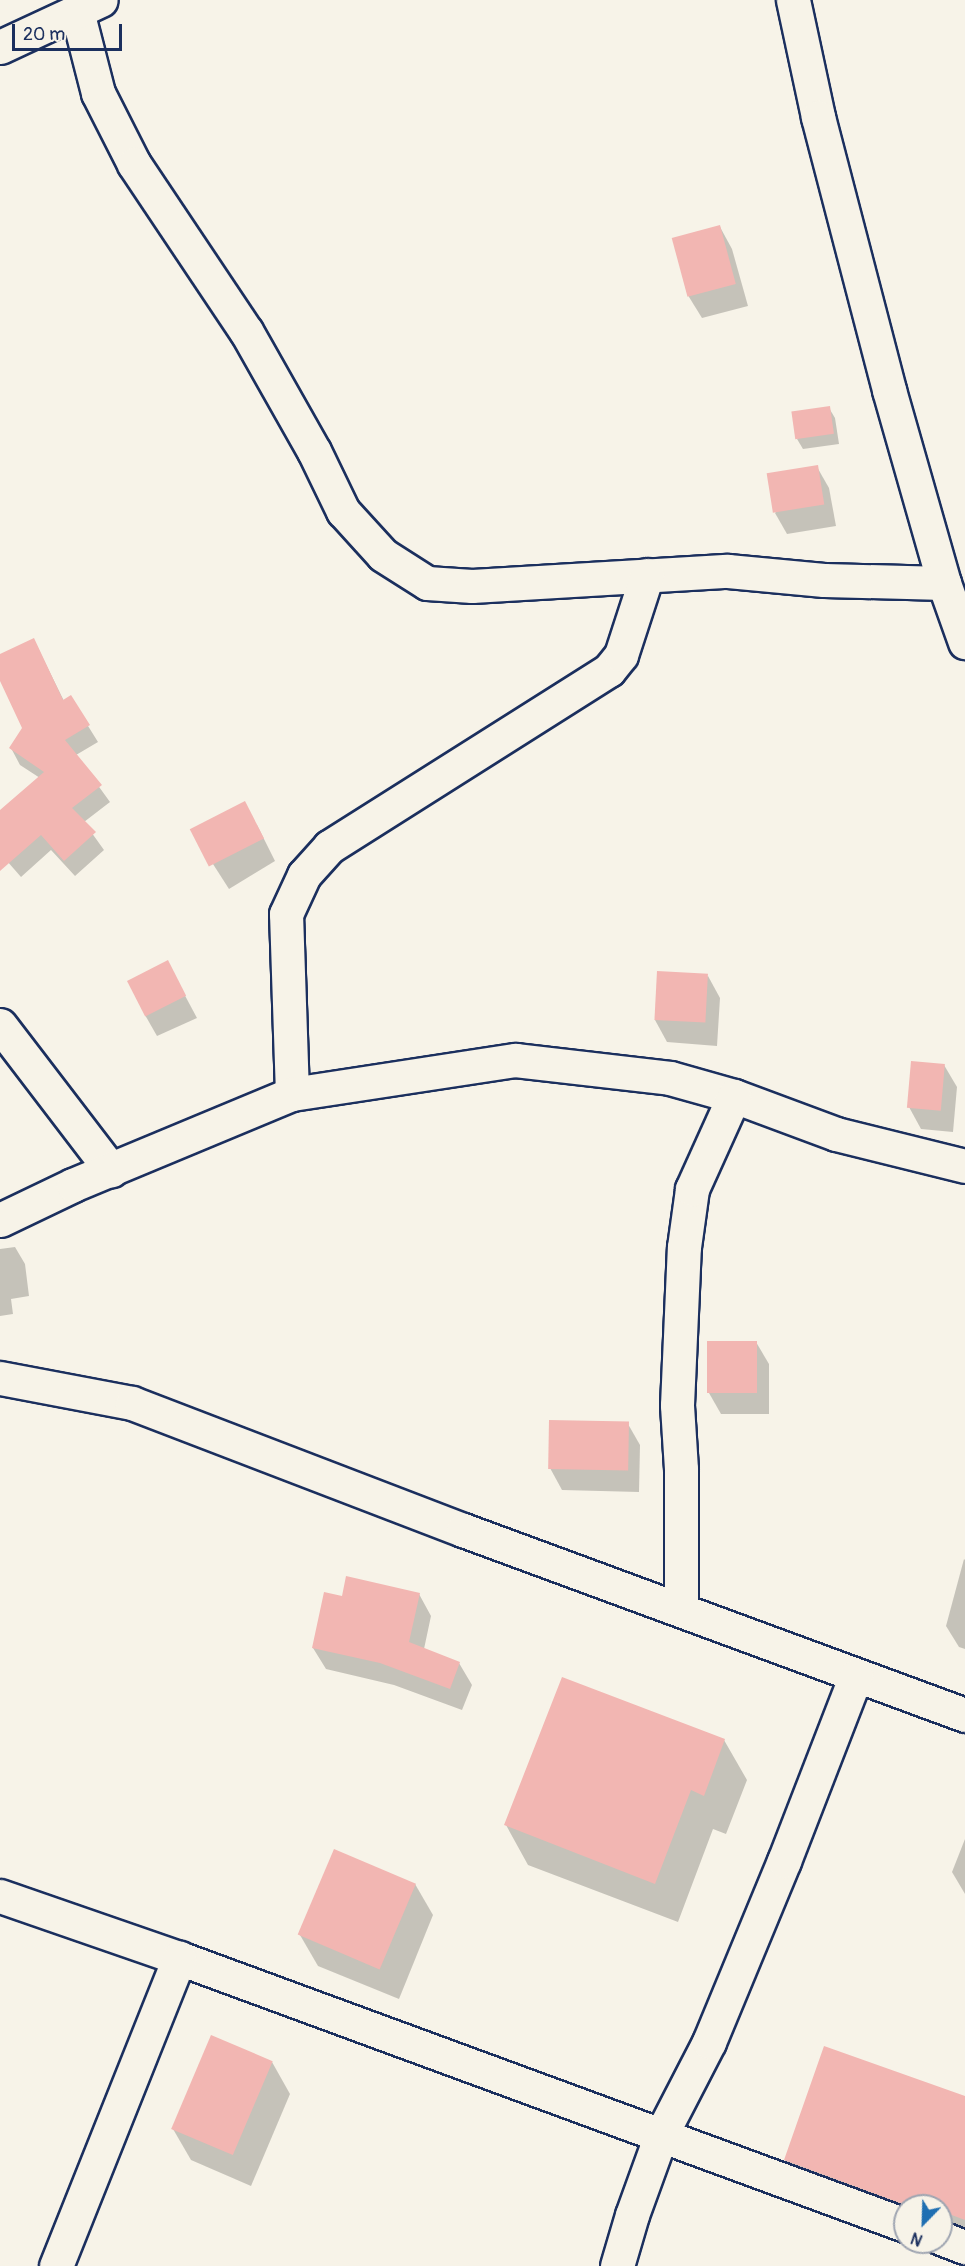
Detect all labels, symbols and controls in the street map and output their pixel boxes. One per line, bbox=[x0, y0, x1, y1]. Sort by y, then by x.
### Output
scale bar bbox=[15, 12, 124, 50]
text: 20 m bbox=[23, 23, 65, 46]
north arrow bbox=[893, 2194, 953, 2254]
text: N bbox=[908, 2227, 926, 2250]

